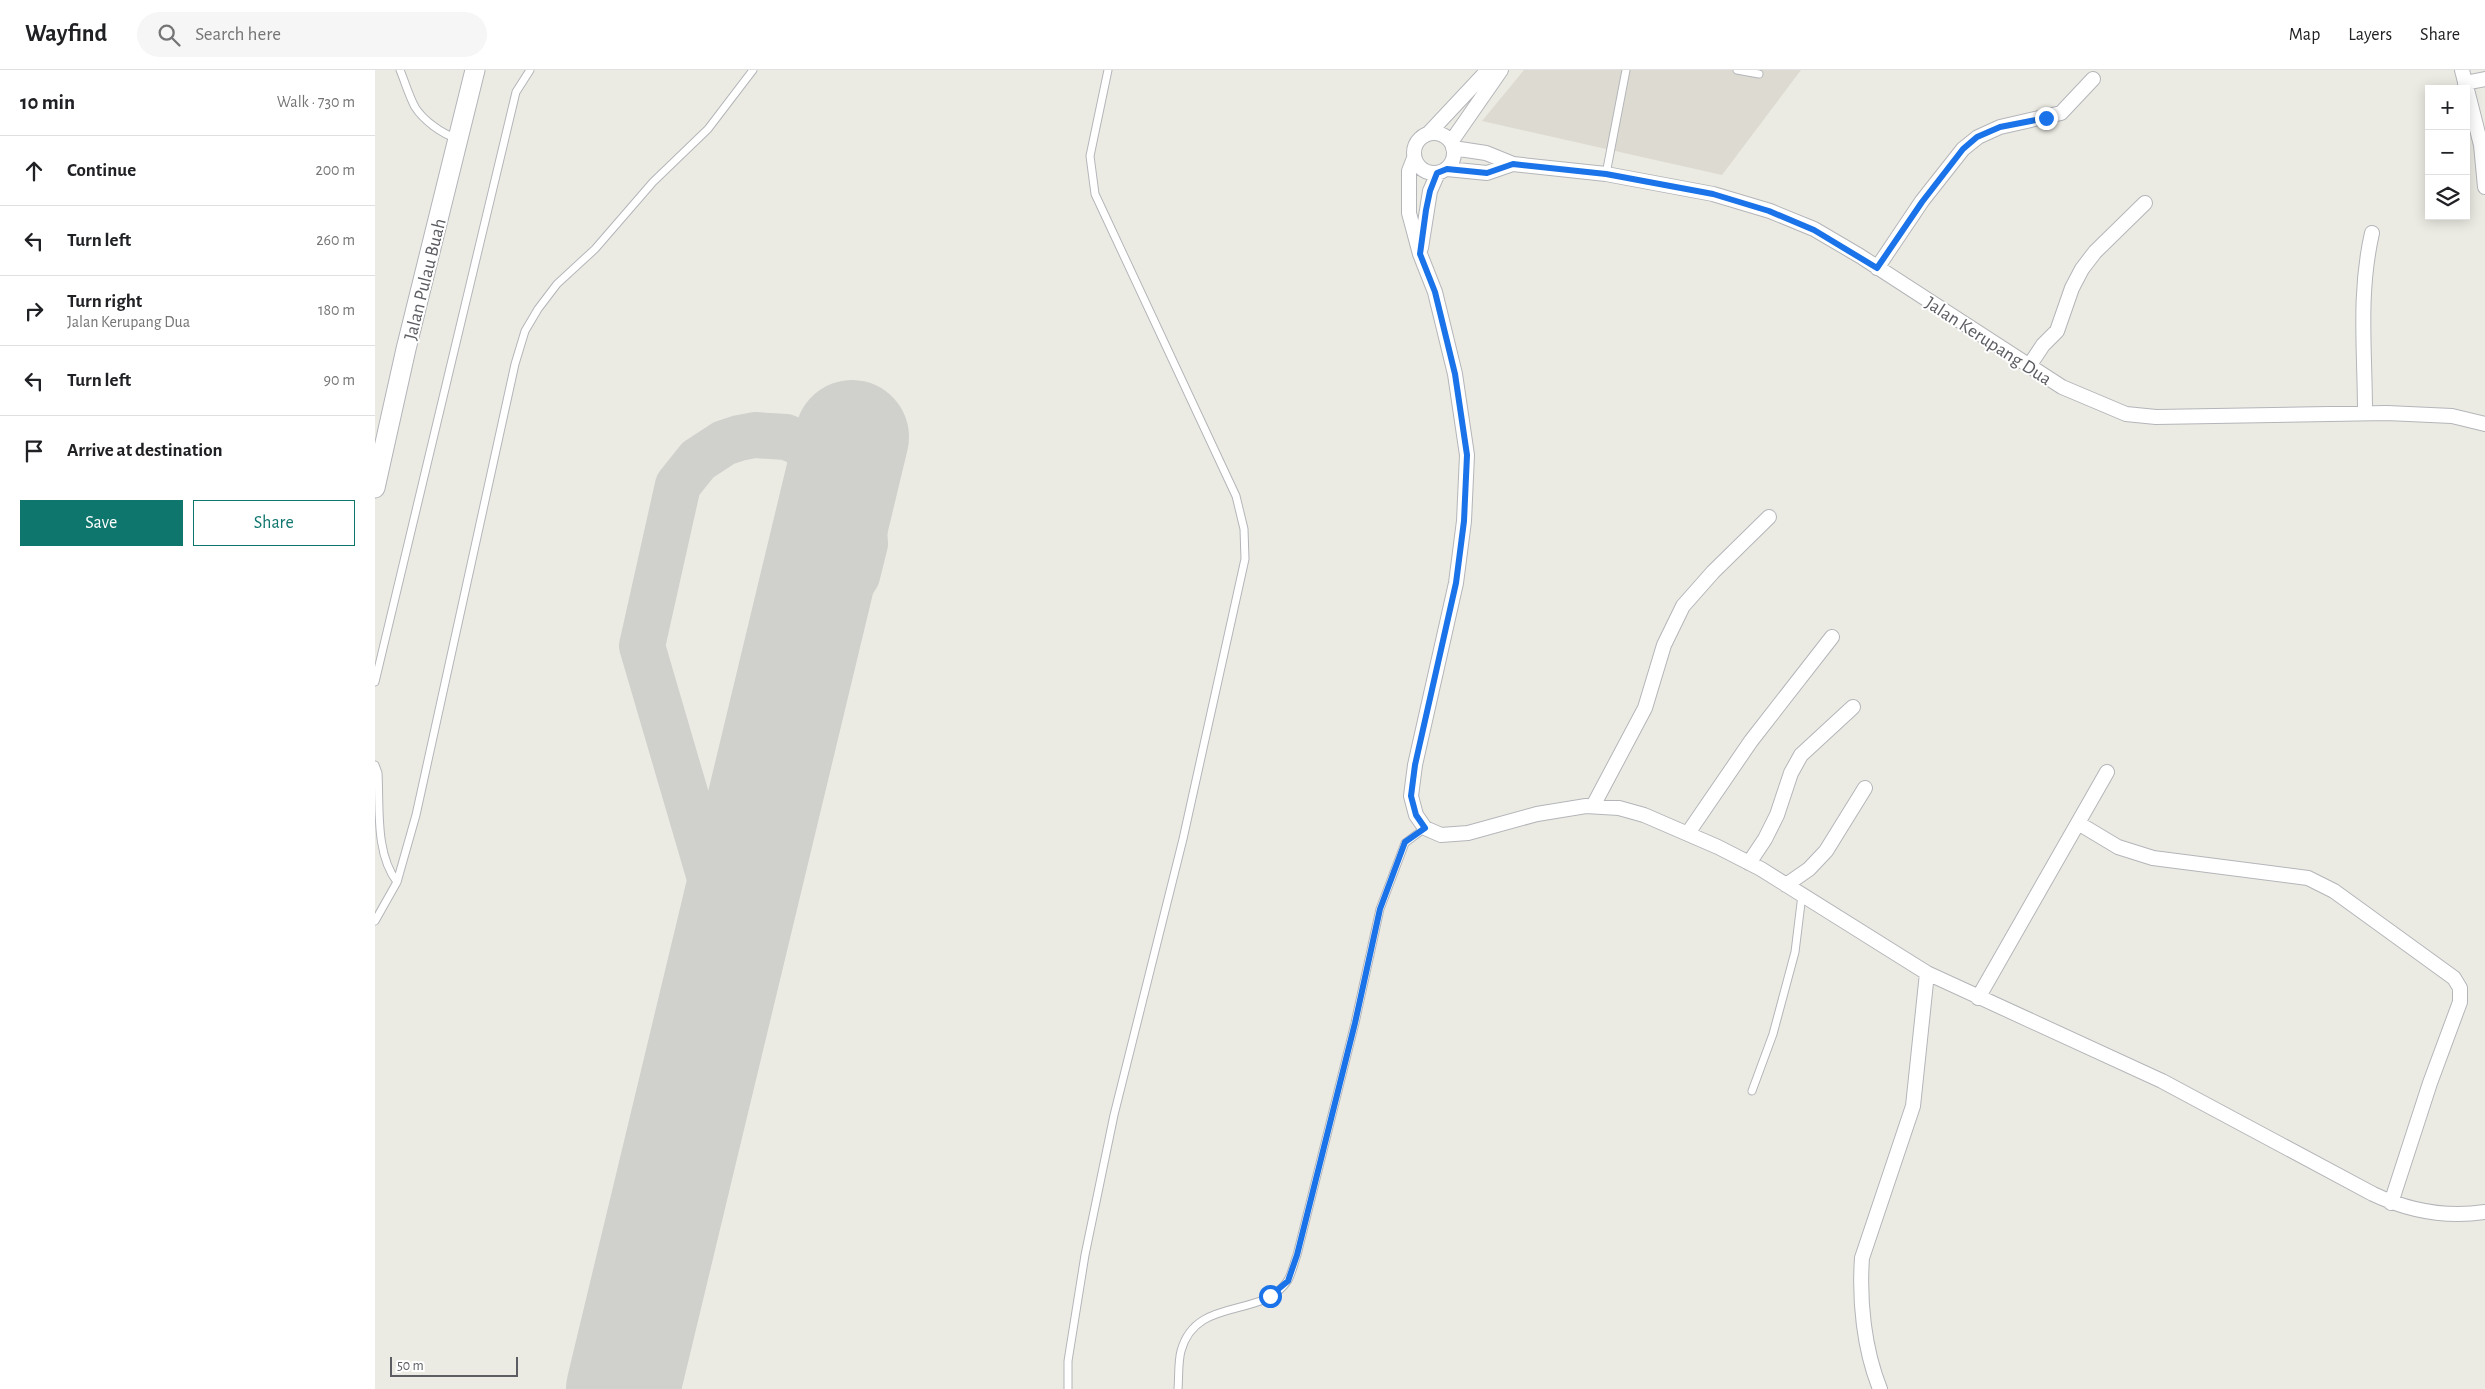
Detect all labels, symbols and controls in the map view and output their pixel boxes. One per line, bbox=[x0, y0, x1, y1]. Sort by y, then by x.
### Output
search box bbox=[137, 12, 487, 57]
icon: search bbox=[155, 21, 183, 49]
text: Wayfind bbox=[25, 22, 107, 46]
text: Search here bbox=[195, 25, 281, 44]
text: Map bbox=[2289, 26, 2320, 44]
text: Layers bbox=[2348, 26, 2392, 44]
text: Share bbox=[2420, 26, 2460, 44]
map controls bbox=[2425, 85, 2470, 220]
button: + bbox=[2425, 85, 2470, 130]
text: 10 min bbox=[20, 92, 75, 113]
text: Walk · 730 m bbox=[277, 94, 355, 110]
route end bbox=[2035, 107, 2058, 130]
button: − bbox=[2425, 130, 2470, 175]
icon: ahead bbox=[20, 157, 48, 185]
text: Continue bbox=[67, 161, 136, 180]
text: 200 m bbox=[315, 162, 355, 178]
button: layers bbox=[2425, 175, 2470, 220]
street label: Jalan Pulau Buah bbox=[401, 217, 450, 342]
icon: left bbox=[20, 227, 48, 255]
text: Turn left bbox=[67, 231, 131, 250]
text: 260 m bbox=[316, 232, 355, 248]
text: Turn right bbox=[67, 292, 142, 311]
street label: Jalan Kerupang Dua bbox=[1922, 293, 2055, 389]
icon: right bbox=[20, 297, 48, 325]
text: 180 m bbox=[318, 302, 355, 318]
text: Jalan Kerupang Dua bbox=[67, 314, 190, 330]
icon: left bbox=[20, 367, 48, 395]
text: Turn left bbox=[67, 371, 131, 390]
text: 90 m bbox=[324, 372, 355, 388]
icon: arrive bbox=[20, 437, 48, 465]
text: Arrive at destination bbox=[67, 441, 223, 460]
button: Save bbox=[20, 500, 183, 546]
button: Share bbox=[193, 500, 355, 546]
route start bbox=[1259, 1285, 1282, 1308]
scale bar bbox=[390, 1354, 517, 1377]
text: 50 m bbox=[397, 1359, 424, 1373]

